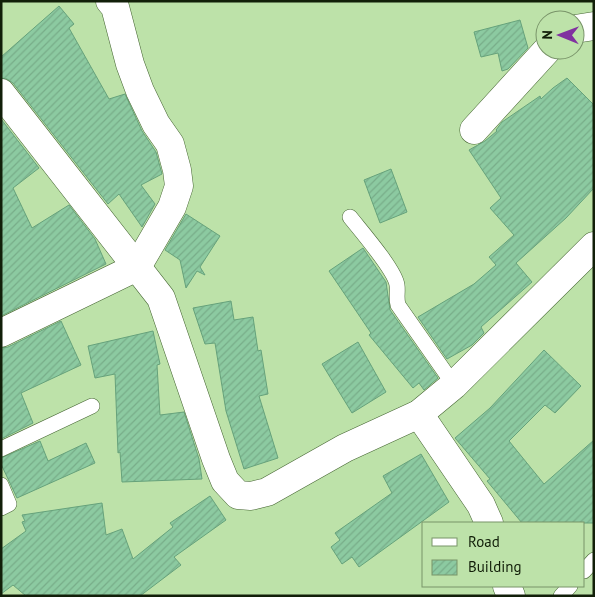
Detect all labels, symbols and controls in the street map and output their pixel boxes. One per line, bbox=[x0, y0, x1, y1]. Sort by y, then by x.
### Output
north arrow bbox=[535, 10, 585, 60]
text: N bbox=[538, 30, 556, 40]
legend bbox=[422, 522, 585, 587]
text: Road bbox=[468, 532, 500, 551]
text: Building bbox=[468, 557, 522, 576]

